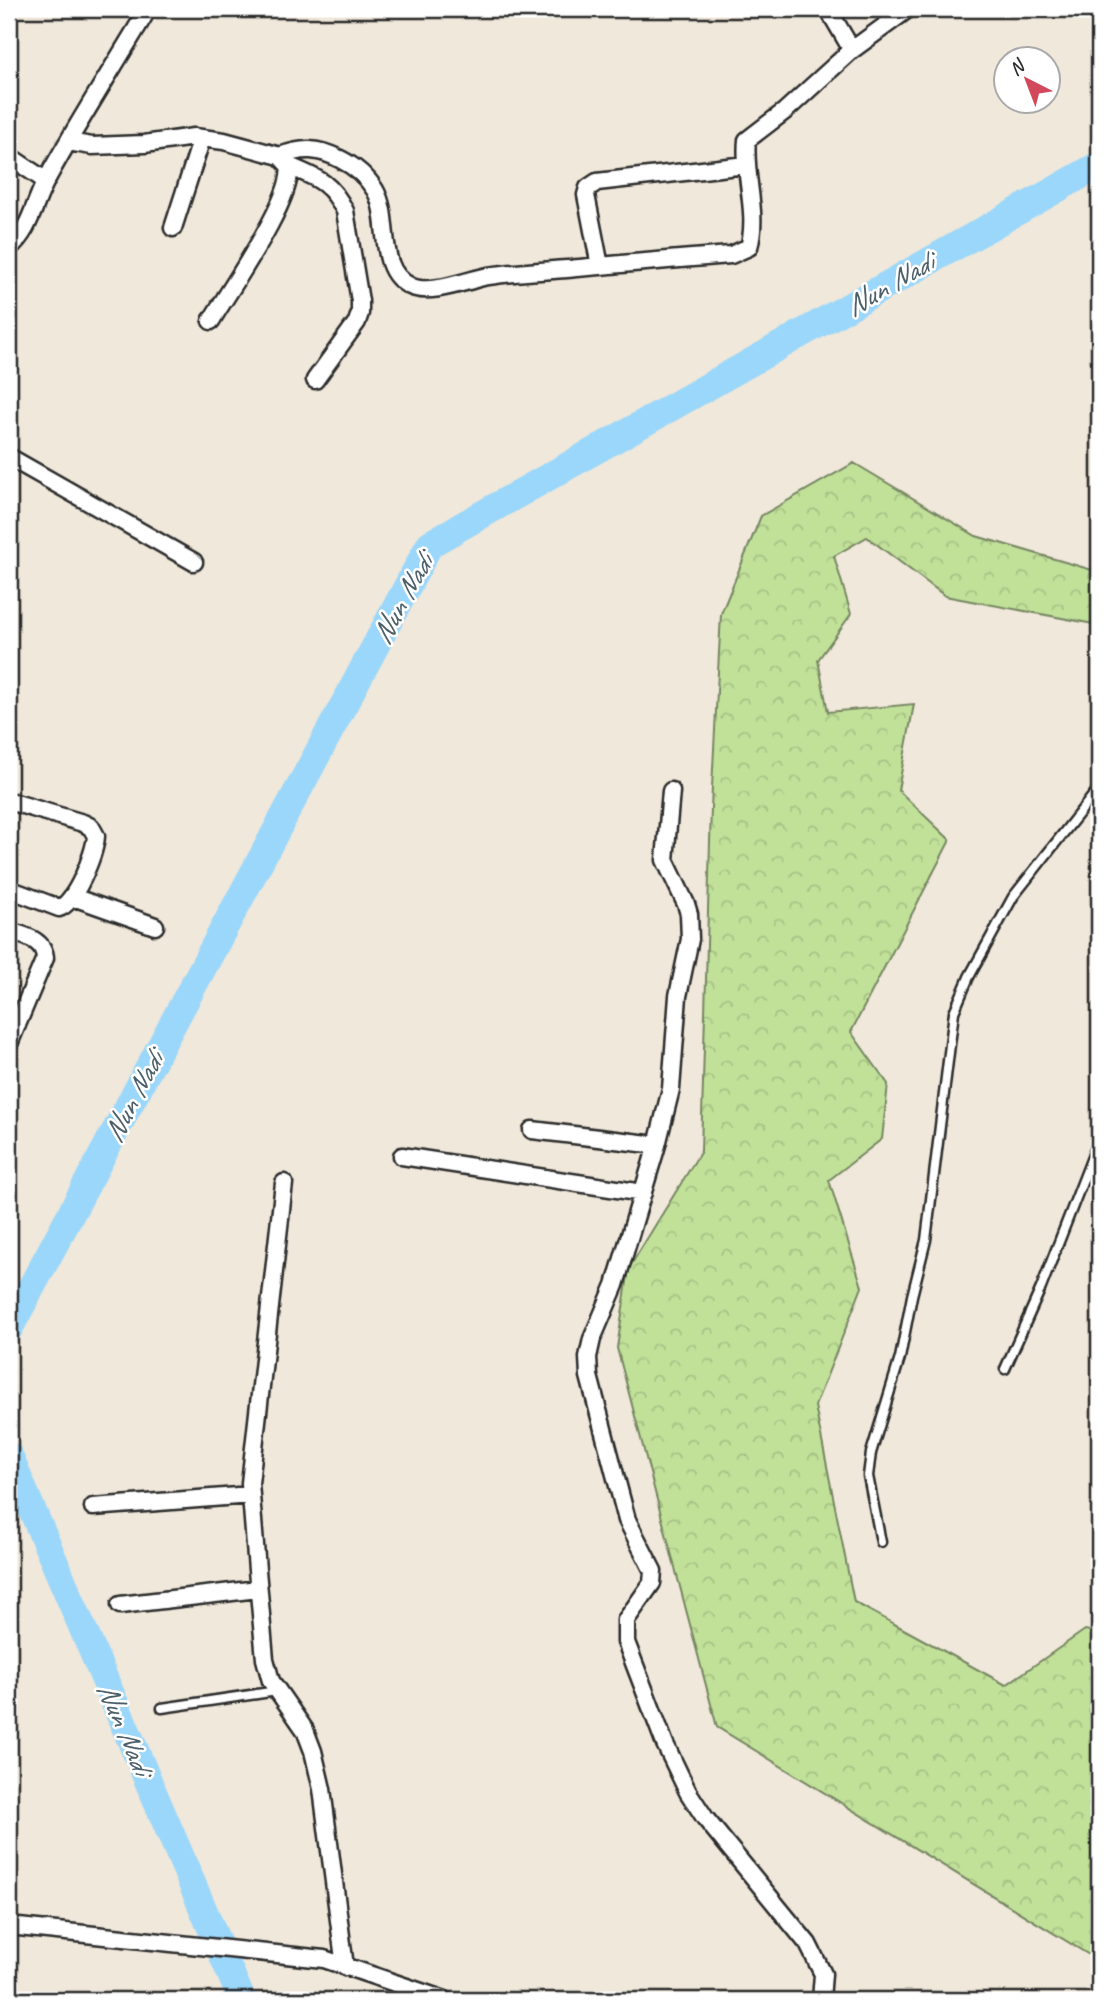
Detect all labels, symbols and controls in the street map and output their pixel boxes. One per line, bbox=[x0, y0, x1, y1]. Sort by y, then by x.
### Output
north arrow bbox=[992, 46, 1062, 116]
text: N bbox=[1004, 53, 1031, 81]
water label: Nun Nadi bbox=[838, 240, 947, 325]
water label: Nun Nadi bbox=[362, 541, 446, 650]
water label: Nun Nadi bbox=[94, 1039, 176, 1148]
water label: Nun Nadi bbox=[89, 1676, 164, 1787]

